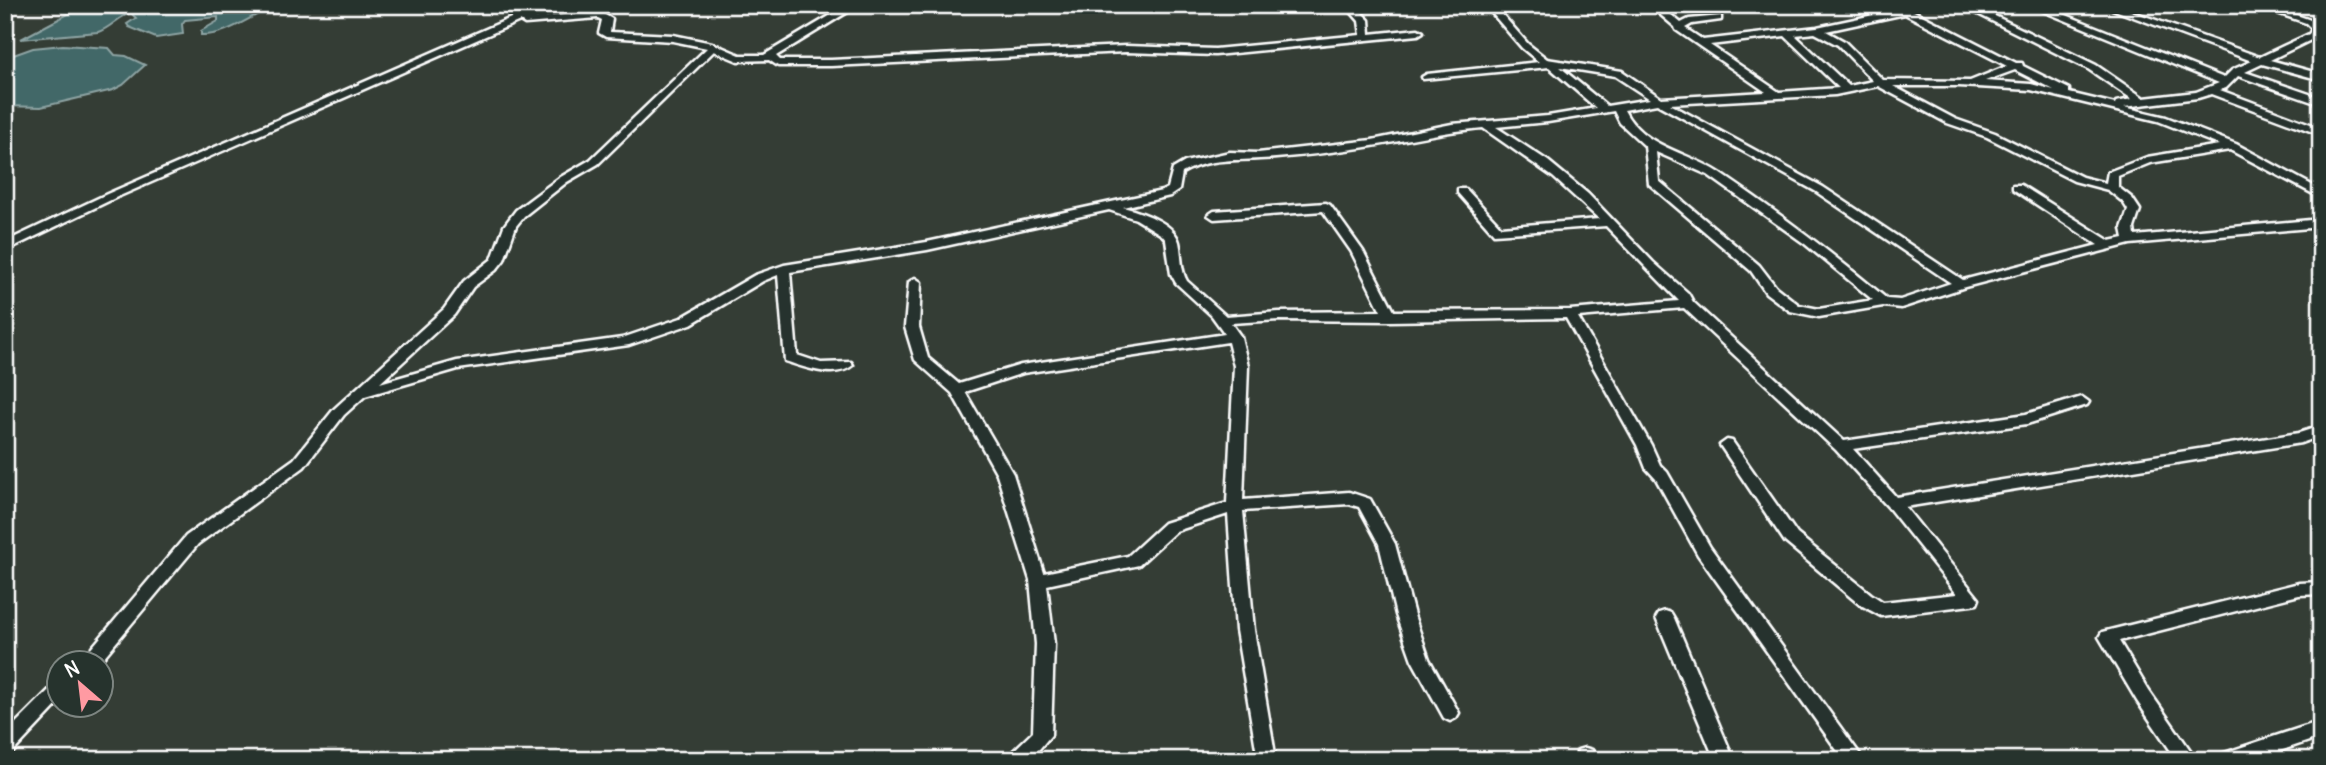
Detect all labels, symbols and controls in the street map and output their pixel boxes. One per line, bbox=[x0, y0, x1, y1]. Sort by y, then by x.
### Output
north arrow bbox=[46, 650, 116, 720]
text: N bbox=[61, 655, 83, 683]

